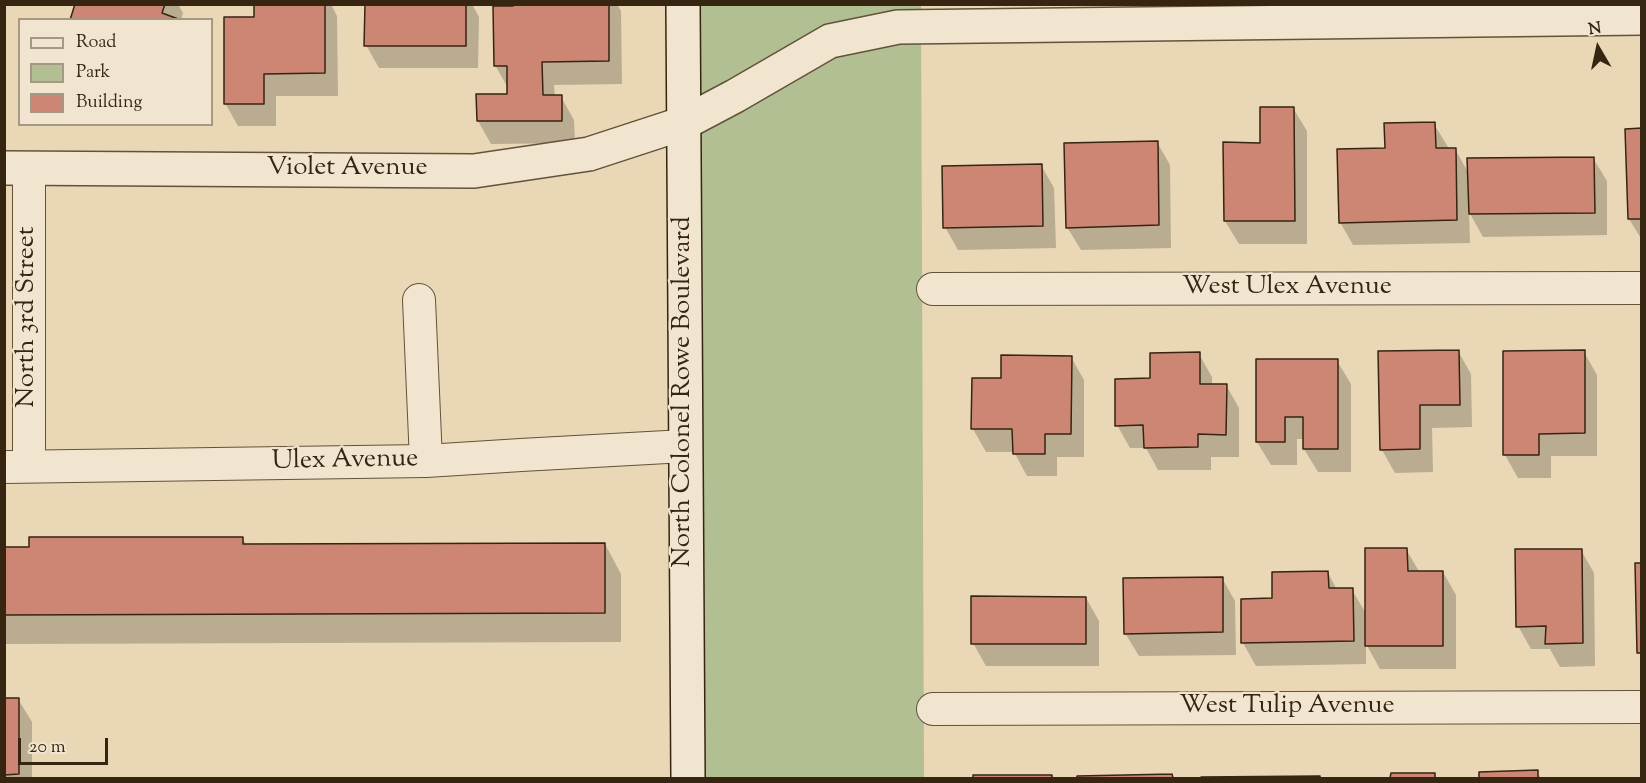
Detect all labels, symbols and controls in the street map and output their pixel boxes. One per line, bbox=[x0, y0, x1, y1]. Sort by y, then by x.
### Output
text: N bbox=[1587, 17, 1603, 42]
legend bbox=[18, 18, 213, 126]
north arrow bbox=[1568, 18, 1628, 78]
text: Road bbox=[76, 30, 116, 56]
text: Park bbox=[76, 60, 110, 86]
text: Building bbox=[76, 90, 142, 116]
street label: Violet Avenue bbox=[266, 154, 428, 186]
street label: North Colonel Rowe Boulevard bbox=[669, 216, 701, 568]
street label: North 3rd Street bbox=[13, 226, 45, 408]
street label: West Ulex Avenue bbox=[1182, 273, 1392, 305]
street label: Ulex Avenue bbox=[271, 445, 419, 479]
street label: West Tulip Avenue bbox=[1179, 692, 1395, 724]
scale bar bbox=[21, 726, 111, 764]
text: 20 m bbox=[29, 735, 66, 761]

